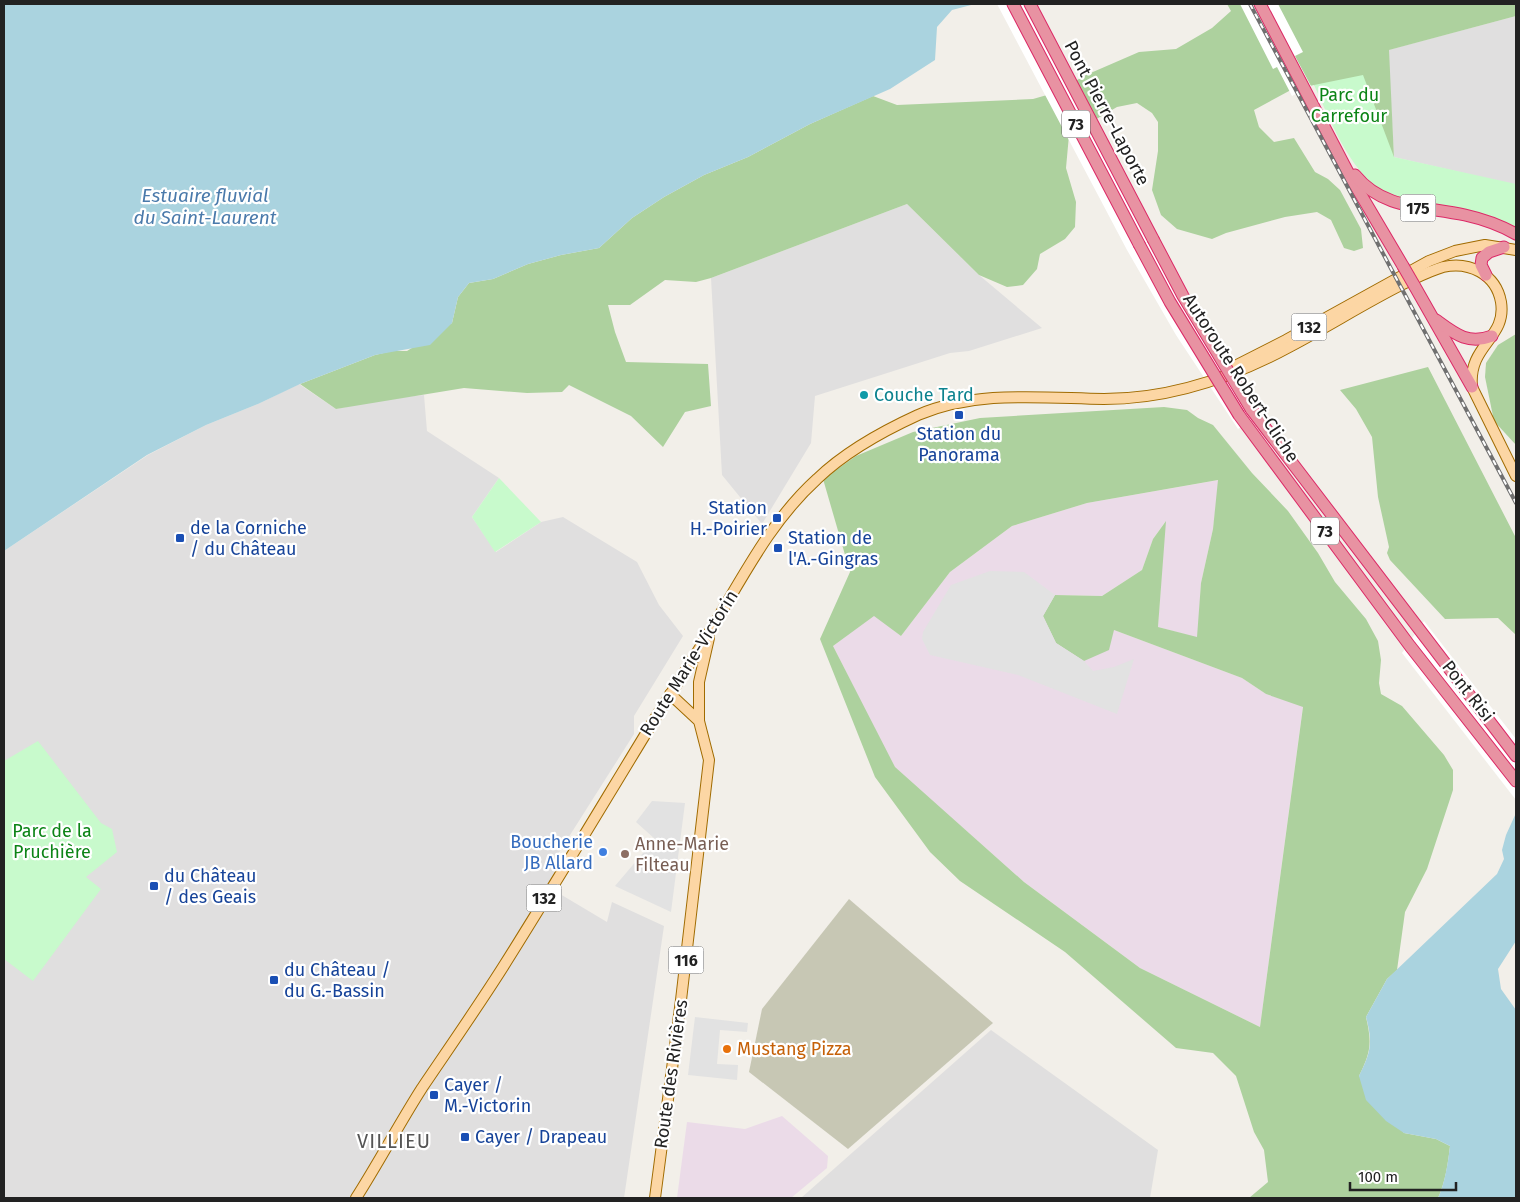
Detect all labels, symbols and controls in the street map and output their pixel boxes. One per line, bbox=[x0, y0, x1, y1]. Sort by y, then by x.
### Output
street label: Pont Pierre-Laporte bbox=[1060, 37, 1154, 189]
park label: Parc du Carrefour bbox=[1311, 84, 1387, 127]
road number: 73 bbox=[1062, 110, 1090, 138]
water label: Estuaire fluvial du Saint-Laurent bbox=[134, 184, 277, 229]
road number: 175 bbox=[1400, 194, 1436, 222]
street label: Autoroute Robert-Cliche bbox=[1178, 290, 1304, 466]
road number: 132 bbox=[1292, 314, 1326, 341]
place label: Couche Tard bbox=[874, 384, 974, 406]
marker: Couche Tard bbox=[858, 389, 870, 401]
marker: Station du Panorama bbox=[953, 409, 965, 421]
place label: Station du Panorama bbox=[917, 423, 1001, 466]
place label: Station H.-Poirier bbox=[690, 497, 767, 540]
marker: Station H.-Poirier bbox=[771, 512, 783, 524]
place label: de la Corniche / du Château bbox=[190, 517, 307, 560]
road number: 73 bbox=[1311, 518, 1339, 544]
place label: Station de l'A.-Gingras bbox=[788, 527, 878, 570]
marker: de la Corniche / du Château bbox=[174, 532, 186, 544]
marker: Station de l'A.-Gingras bbox=[772, 542, 784, 554]
street label: Route Marie-Victorin bbox=[635, 586, 743, 740]
street label: Pont Risi bbox=[1437, 656, 1499, 726]
park label: Parc de la Pruchière bbox=[12, 820, 92, 863]
place label: Boucherie JB Allard bbox=[510, 831, 593, 874]
place label: Anne-Marie Filteau bbox=[635, 833, 729, 876]
marker: Boucherie JB Allard bbox=[597, 846, 609, 858]
marker: Anne-Marie Filteau bbox=[619, 848, 631, 860]
place label: du Château / des Geais bbox=[164, 865, 256, 908]
marker: du Château / des Geais bbox=[148, 880, 160, 892]
road number: 132 bbox=[526, 884, 562, 911]
road number: 116 bbox=[668, 946, 704, 974]
place label: du Château / du G.-Bassin bbox=[284, 959, 391, 1002]
marker: du Château / du G.-Bassin bbox=[268, 974, 280, 986]
street label: Route des Rivières bbox=[650, 998, 692, 1150]
place label: Mustang Pizza bbox=[737, 1038, 852, 1060]
marker: Mustang Pizza bbox=[721, 1043, 733, 1055]
place label: Cayer / M.-Victorin bbox=[444, 1074, 531, 1117]
marker: Cayer / M.-Victorin bbox=[428, 1089, 440, 1101]
place label: Cayer / Drapeau bbox=[475, 1126, 607, 1148]
district label: VILLIEU bbox=[357, 1129, 431, 1153]
marker: Cayer / Drapeau bbox=[459, 1131, 471, 1143]
scale bar bbox=[1350, 1160, 1456, 1192]
text: 100 m bbox=[1358, 1168, 1398, 1186]

